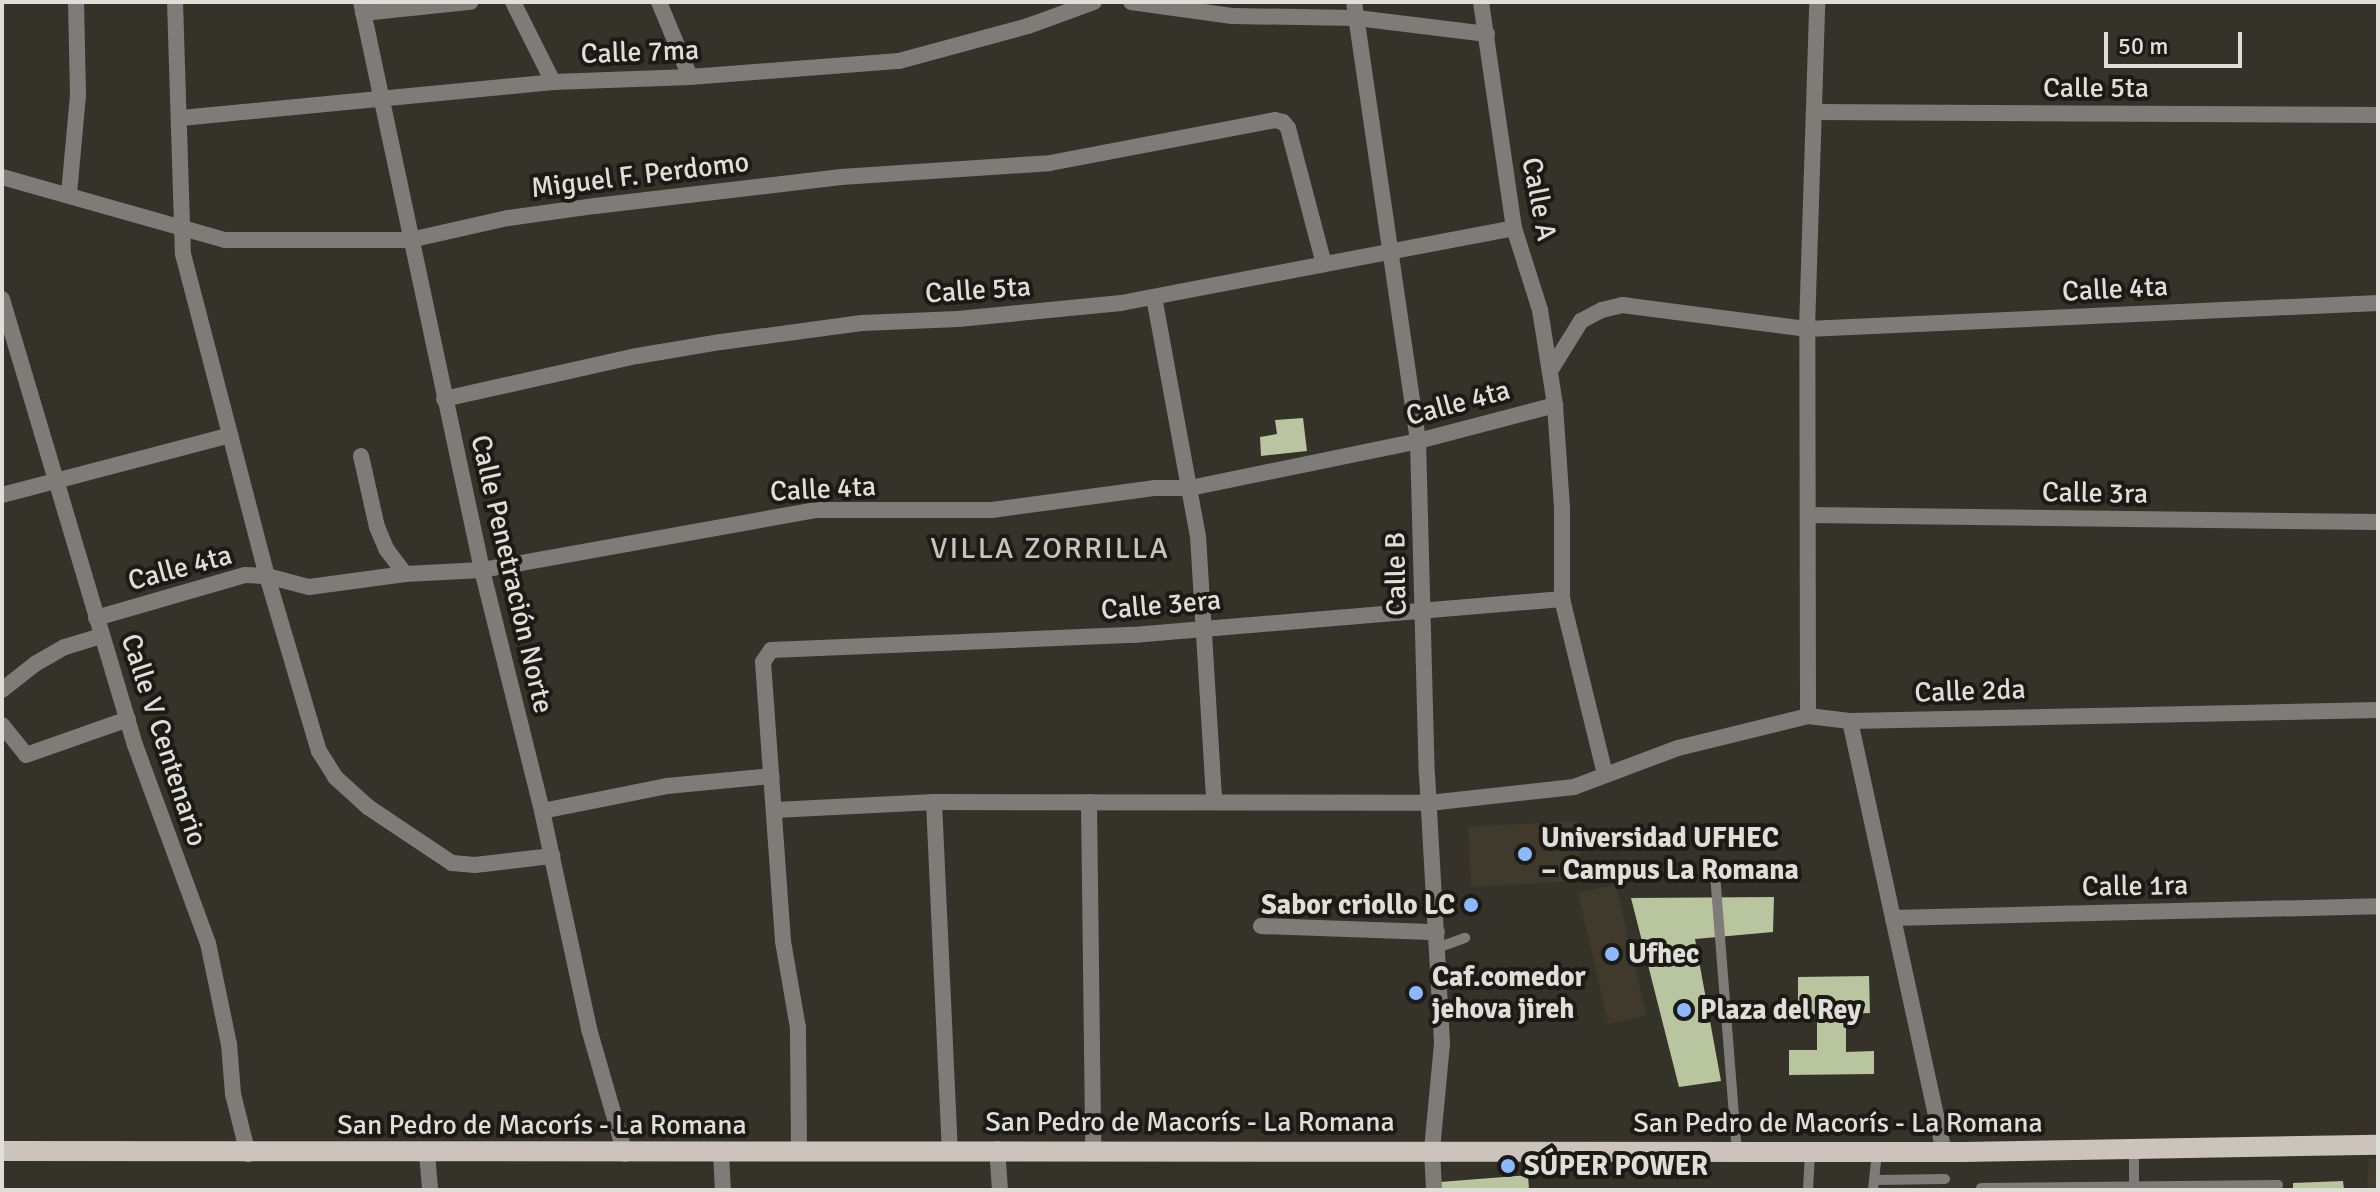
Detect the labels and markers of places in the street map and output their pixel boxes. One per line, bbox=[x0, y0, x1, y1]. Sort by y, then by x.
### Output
place label: Universidad UFHEC – Campus La Romana bbox=[1541, 821, 1799, 887]
marker: Universidad UFHEC – Campus La Romana bbox=[1516, 845, 1534, 863]
place label: Sabor criollo LC bbox=[1261, 888, 1455, 922]
marker: Sabor criollo LC bbox=[1462, 896, 1480, 914]
place label: Ufhec bbox=[1628, 937, 1699, 971]
marker: Ufhec bbox=[1603, 945, 1621, 963]
place label: Caf.comedor jehova jireh bbox=[1432, 960, 1586, 1026]
marker: Caf.comedor jehova jireh bbox=[1407, 984, 1425, 1002]
place label: Plaza del Rey bbox=[1700, 993, 1861, 1027]
marker: Plaza del Rey bbox=[1675, 1001, 1693, 1019]
place label: SÚPER POWER bbox=[1524, 1149, 1708, 1183]
marker: SÚPER POWER bbox=[1499, 1157, 1517, 1175]

